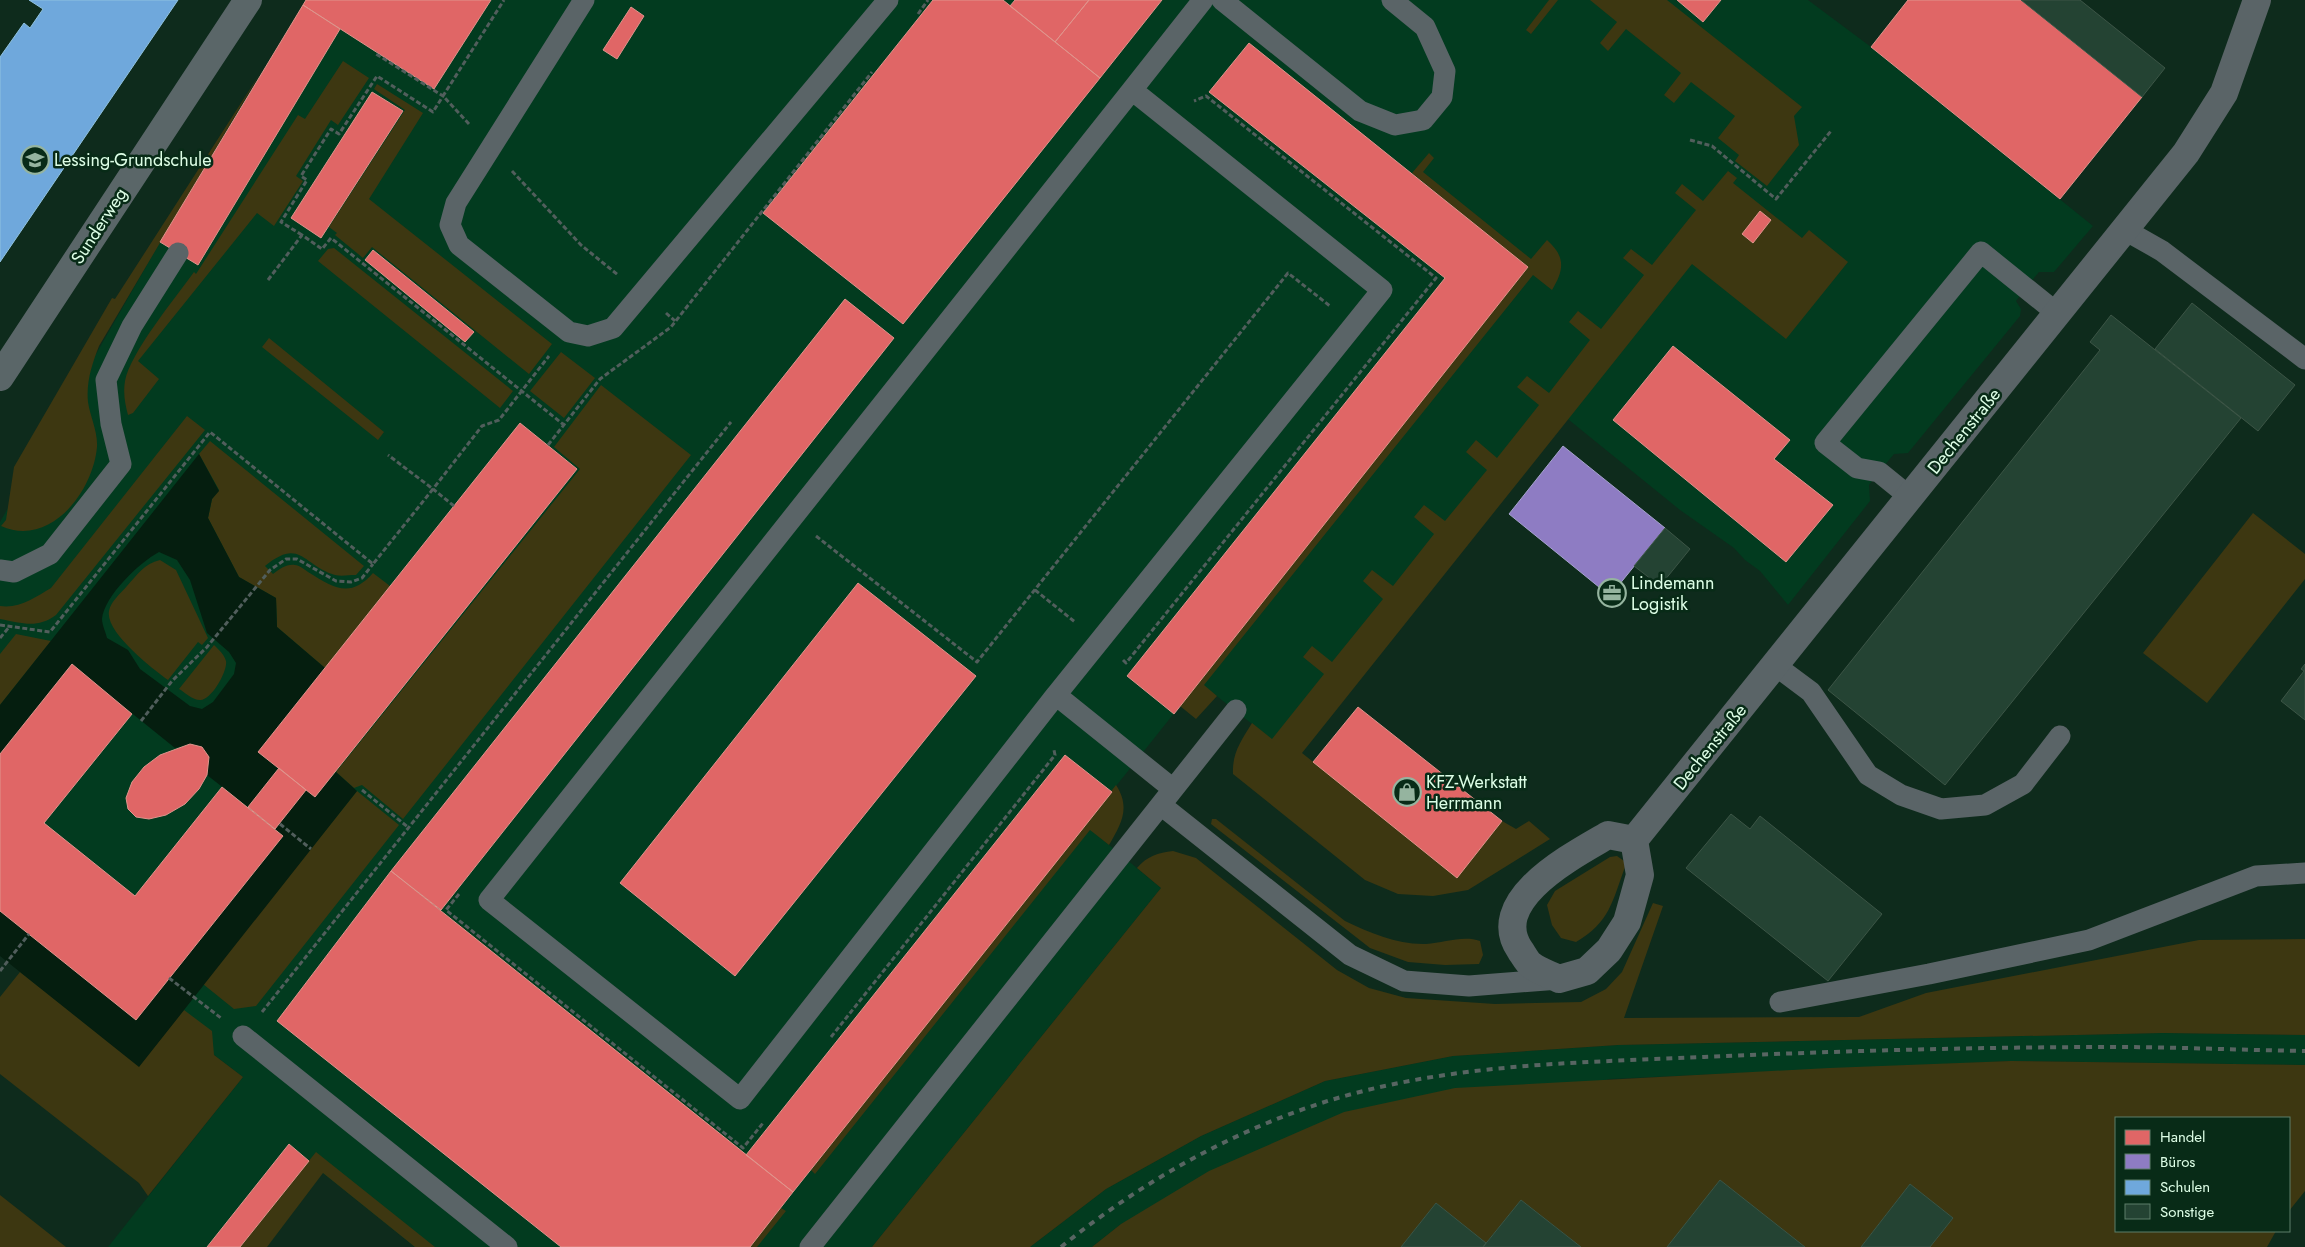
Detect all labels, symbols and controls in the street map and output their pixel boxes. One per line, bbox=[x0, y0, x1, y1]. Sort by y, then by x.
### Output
school or university icon: Lessing-Grundschule bbox=[20, 145, 50, 175]
place label: Lessing-Grundschule bbox=[54, 147, 212, 173]
street label: Sunderweg bbox=[65, 183, 133, 269]
street label: Dechenstraße bbox=[1921, 382, 2007, 480]
place label: Lindemann Logistik bbox=[1631, 570, 1714, 617]
office icon: Lindemann Logistik bbox=[1597, 578, 1627, 608]
street label: Dechenstraße bbox=[1667, 698, 1753, 796]
place label: KFZ-Werkstatt Herrmann bbox=[1426, 769, 1528, 816]
shop icon: KFZ-Werkstatt Herrmann bbox=[1392, 777, 1422, 807]
legend bbox=[2115, 1117, 2290, 1232]
text: Handel bbox=[2160, 1126, 2206, 1148]
text: Büros bbox=[2160, 1151, 2195, 1173]
text: Schulen bbox=[2160, 1176, 2210, 1198]
text: Sonstige bbox=[2160, 1201, 2214, 1223]

